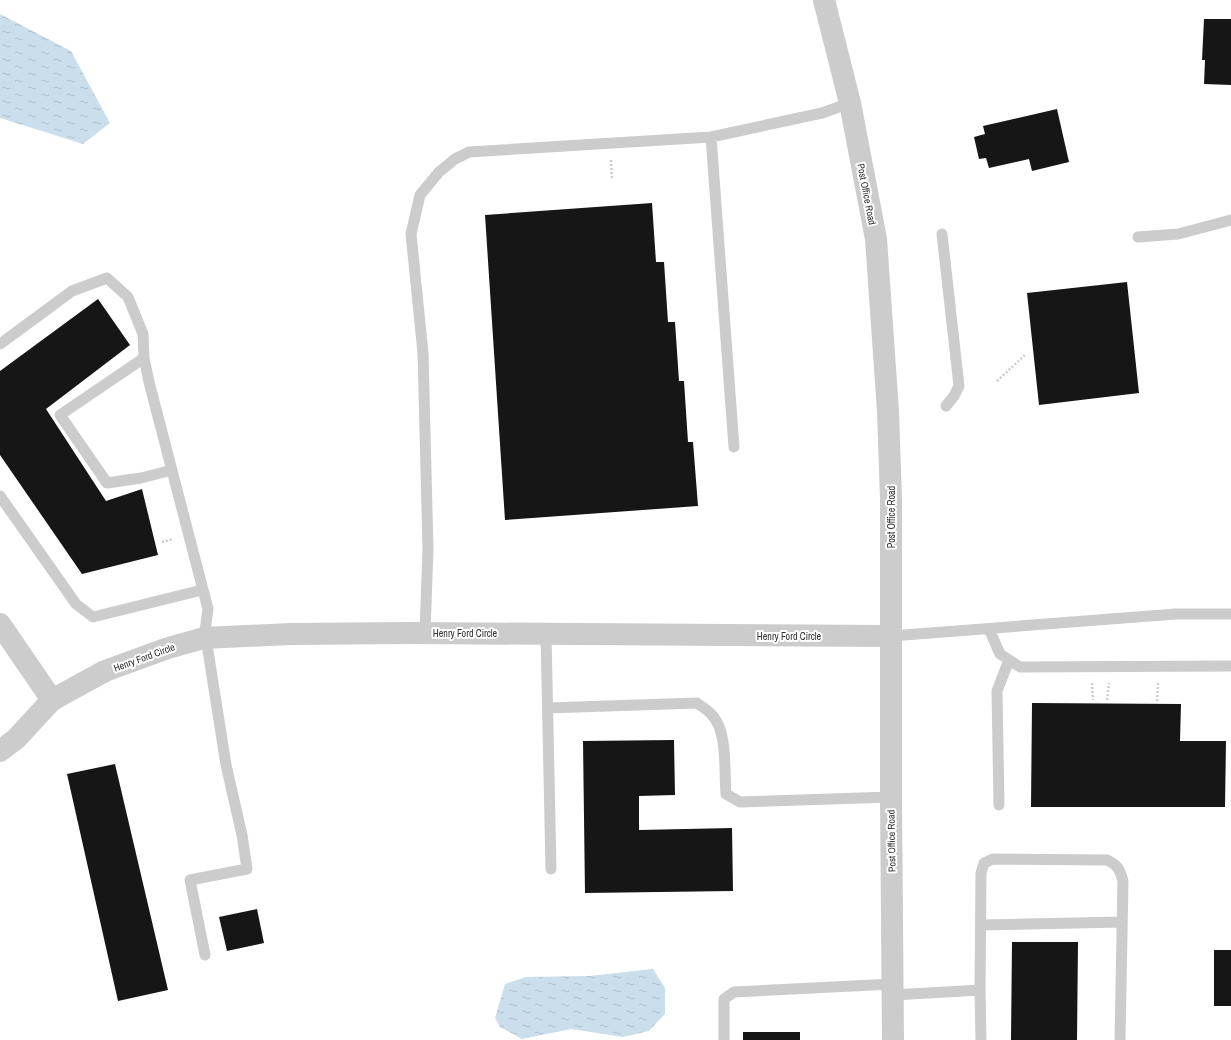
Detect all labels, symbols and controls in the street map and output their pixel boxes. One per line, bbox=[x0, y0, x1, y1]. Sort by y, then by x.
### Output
street label: Post Office Road bbox=[854, 162, 879, 226]
street label: Post Office Road bbox=[885, 486, 898, 548]
street label: Henry Ford Circle bbox=[433, 627, 498, 640]
street label: Henry Ford Circle bbox=[757, 630, 822, 643]
street label: Henry Ford Circle bbox=[112, 640, 177, 675]
street label: Post Office Road bbox=[884, 810, 899, 872]

